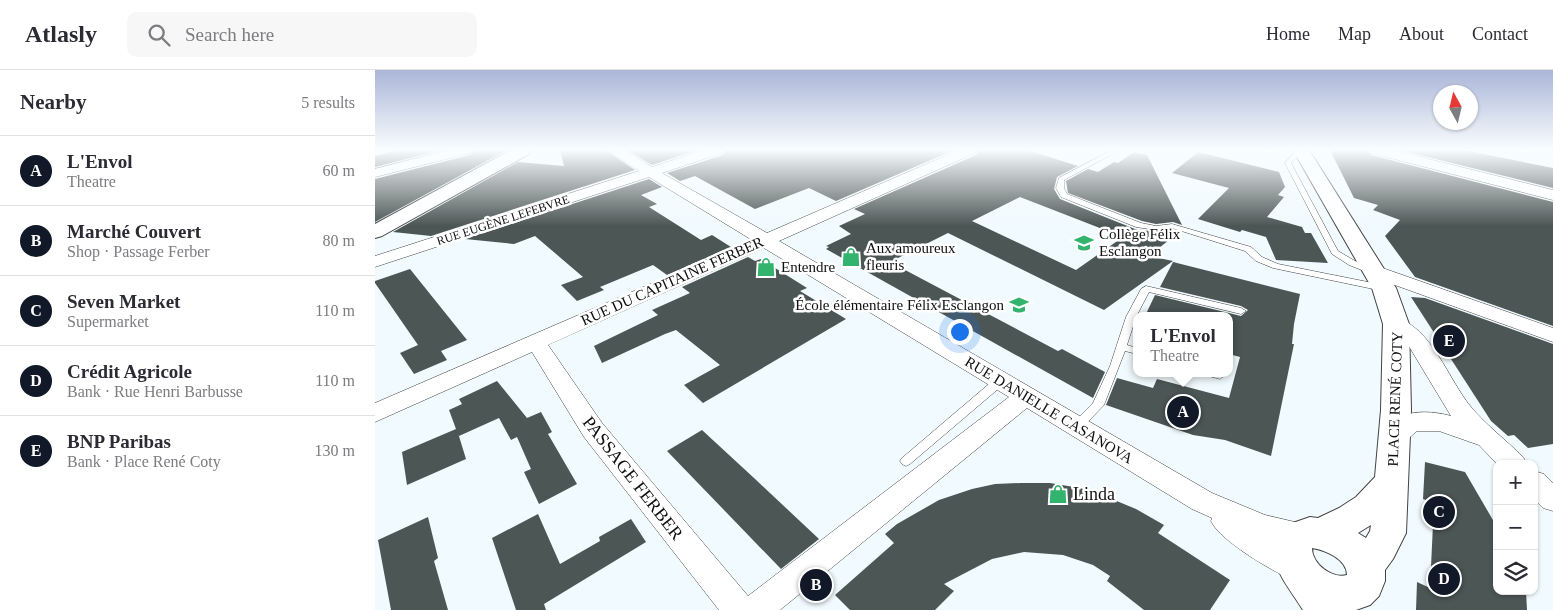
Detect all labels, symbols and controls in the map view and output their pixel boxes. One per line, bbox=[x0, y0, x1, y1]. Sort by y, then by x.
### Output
search box bbox=[127, 12, 477, 57]
text: Atlasly bbox=[25, 21, 97, 47]
icon: search bbox=[145, 21, 173, 49]
text: Search here bbox=[185, 24, 274, 45]
text: Home bbox=[1266, 24, 1310, 44]
text: Map bbox=[1338, 24, 1371, 44]
text: About bbox=[1399, 24, 1444, 44]
text: Contact bbox=[1472, 24, 1528, 44]
north arrow bbox=[1433, 85, 1478, 130]
text: Nearby bbox=[20, 90, 87, 114]
text: 5 results bbox=[301, 94, 355, 111]
text: L'Envol bbox=[67, 151, 132, 172]
text: A bbox=[30, 162, 42, 179]
text: 60 m bbox=[323, 162, 355, 179]
text: Theatre bbox=[67, 173, 116, 190]
street label: RUE EUGÈNE LEFEBVRE bbox=[435, 192, 571, 248]
text: Marché Couvert bbox=[67, 221, 201, 242]
place label: Collège Félix Esclangon bbox=[1099, 226, 1181, 259]
text: B bbox=[31, 232, 41, 249]
text: 80 m bbox=[323, 232, 355, 249]
school or university icon: Collège Félix Esclangon bbox=[1073, 232, 1095, 254]
street label: RUE DU CAPITAINE FERBER bbox=[579, 234, 765, 328]
place label: Aux amoureux fleuris bbox=[866, 240, 956, 273]
text: Shop · Passage Ferber bbox=[67, 243, 210, 260]
shop icon: Aux amoureux fleuris bbox=[840, 246, 862, 268]
shop icon: Entendre bbox=[755, 256, 777, 278]
place label: Entendre bbox=[781, 259, 835, 275]
text: Seven Market bbox=[67, 291, 180, 312]
school or university icon: École élémentaire Félix Esclangon bbox=[1008, 294, 1030, 316]
place label: École élémentaire Félix Esclangon bbox=[795, 297, 1004, 313]
text: C bbox=[30, 302, 42, 319]
text: 110 m bbox=[315, 302, 355, 319]
popup bbox=[1133, 312, 1233, 377]
text: Supermarket bbox=[67, 313, 149, 330]
your location bbox=[947, 319, 973, 345]
pin: E bbox=[1433, 322, 1465, 360]
text: L'Envol bbox=[1150, 325, 1216, 346]
street label: PLACE RENÉ COTY bbox=[1385, 331, 1405, 467]
text: Theatre bbox=[1150, 347, 1199, 364]
street label: RUE DANIELLE CASANOVA bbox=[962, 353, 1136, 467]
text: Crédit Agricole bbox=[67, 361, 192, 382]
text: D bbox=[30, 372, 42, 389]
text: 110 m bbox=[315, 372, 355, 389]
text: Bank · Rue Henri Barbusse bbox=[67, 383, 243, 400]
pin: A bbox=[1167, 393, 1199, 431]
street label: PASSAGE FERBER bbox=[579, 412, 687, 544]
text: BNP Paribas bbox=[67, 431, 171, 452]
text: E bbox=[31, 442, 41, 459]
text: 130 m bbox=[315, 442, 355, 459]
text: Bank · Place René Coty bbox=[67, 453, 221, 470]
map controls bbox=[1493, 460, 1538, 595]
button: + bbox=[1493, 460, 1538, 505]
shop icon: Linda bbox=[1047, 483, 1069, 505]
place label: Linda bbox=[1073, 484, 1115, 504]
pin: C bbox=[1423, 493, 1455, 531]
button: − bbox=[1493, 505, 1538, 550]
button: layers bbox=[1493, 550, 1538, 595]
pin: D bbox=[1428, 560, 1460, 598]
pin: B bbox=[800, 566, 832, 604]

